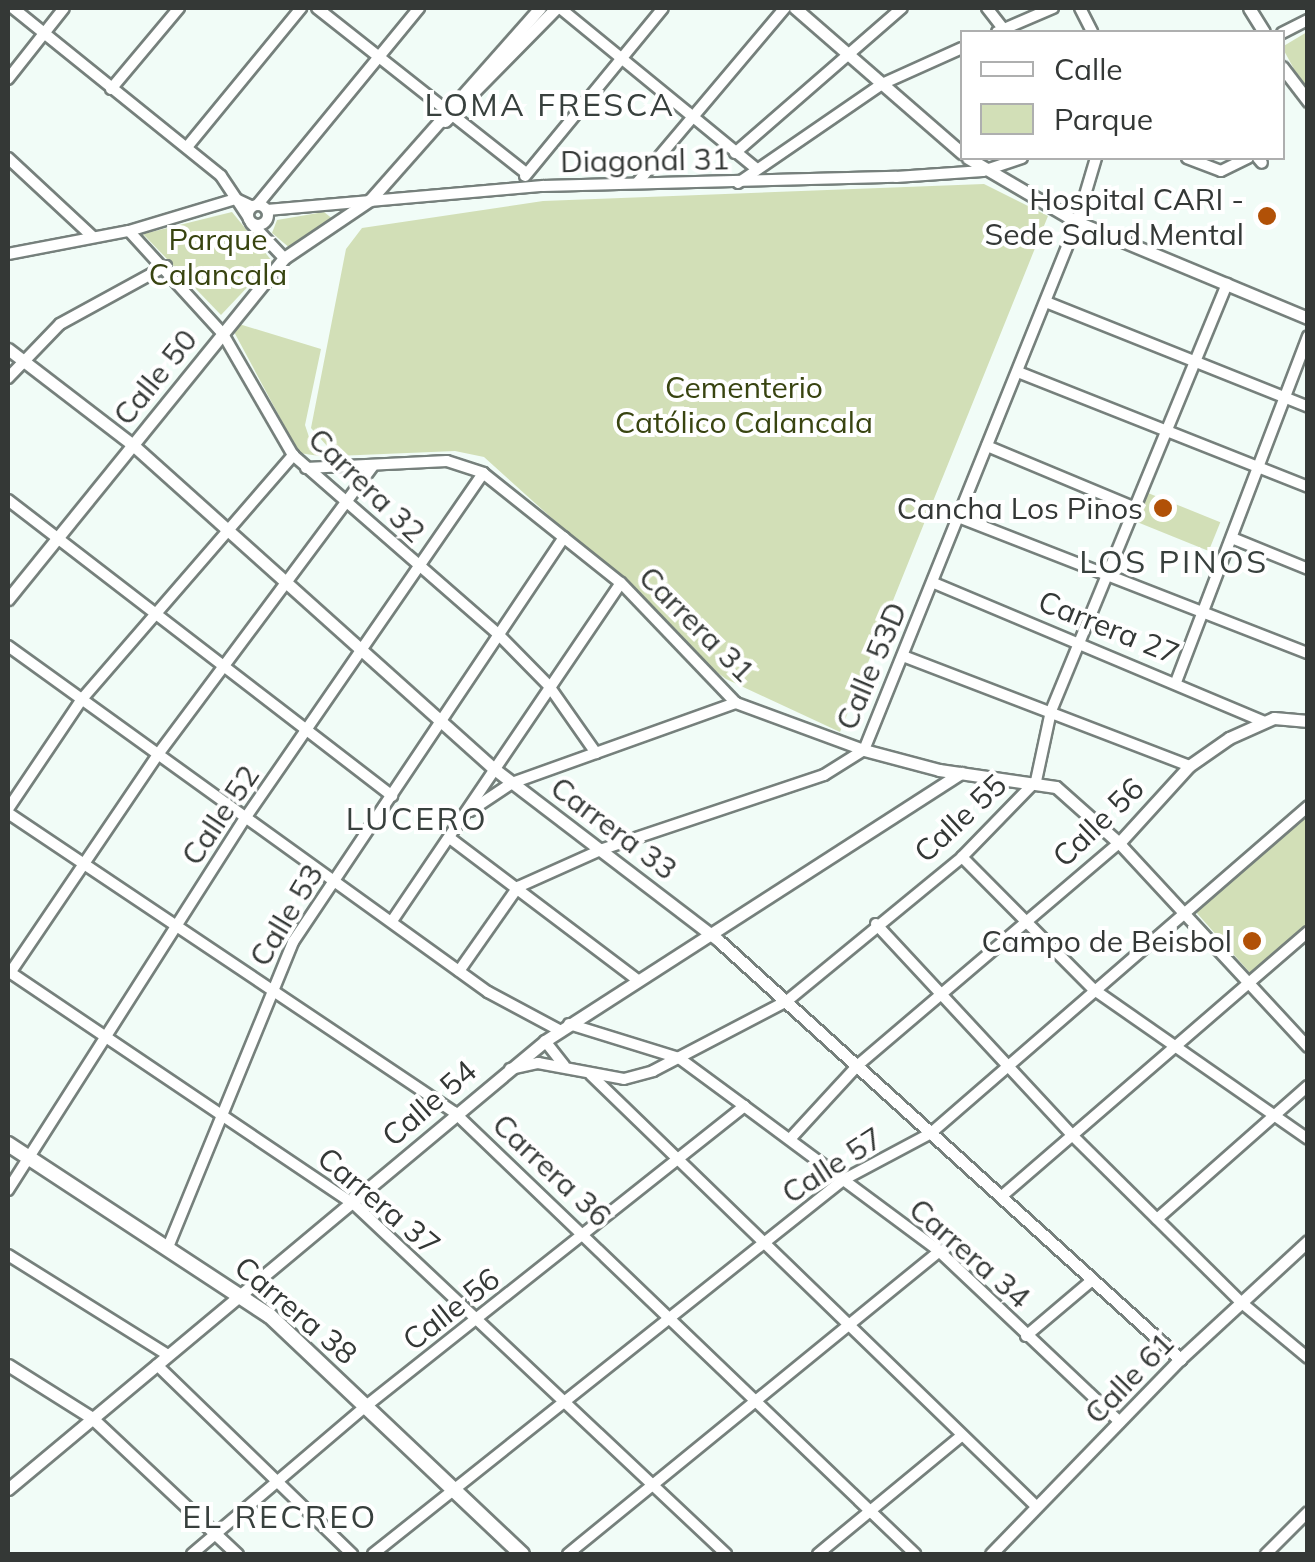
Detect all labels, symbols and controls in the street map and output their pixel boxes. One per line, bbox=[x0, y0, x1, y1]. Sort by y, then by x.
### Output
legend bbox=[960, 30, 1285, 160]
text: Calle bbox=[1054, 50, 1123, 88]
district label: LOMA FRESCA bbox=[424, 85, 676, 123]
text: Parque bbox=[1054, 100, 1153, 138]
street label: Diagonal 31 bbox=[560, 141, 730, 179]
place label: Hospital CARI - Sede Salud Mental bbox=[985, 181, 1244, 252]
marker: Hospital CARI - Sede Salud Mental bbox=[1254, 203, 1280, 229]
park label: Parque Calancala bbox=[149, 221, 287, 292]
street label: Calle 50 bbox=[106, 322, 204, 432]
park label: Cementerio Católico Calancala bbox=[615, 369, 873, 440]
street label: Carrera 32 bbox=[301, 420, 433, 550]
place label: Cancha Los Pinos bbox=[897, 490, 1143, 526]
marker: Cancha Los Pinos bbox=[1152, 497, 1174, 519]
district label: LOS PINOS bbox=[1079, 542, 1269, 580]
street label: Carrera 31 bbox=[632, 559, 762, 689]
street label: Carrera 27 bbox=[1033, 582, 1185, 672]
street label: Calle 53D bbox=[828, 597, 914, 735]
street label: Calle 52 bbox=[174, 758, 266, 872]
street label: Calle 55 bbox=[907, 766, 1013, 870]
street label: Carrera 33 bbox=[544, 769, 684, 887]
street label: Calle 56 bbox=[1045, 770, 1151, 874]
district label: LUCERO bbox=[346, 799, 488, 837]
street label: Calle 53 bbox=[242, 858, 330, 972]
place label: Campo de Beisbol bbox=[982, 923, 1232, 959]
marker: Campo de Beisbol bbox=[1241, 930, 1263, 952]
street label: Calle 54 bbox=[375, 1053, 483, 1153]
street label: Carrera 36 bbox=[485, 1106, 619, 1234]
street label: Calle 57 bbox=[775, 1119, 889, 1211]
street label: Carrera 37 bbox=[311, 1139, 447, 1263]
street label: Carrera 34 bbox=[902, 1191, 1038, 1315]
street label: Carrera 38 bbox=[228, 1248, 364, 1372]
street label: Calle 56 bbox=[396, 1260, 506, 1358]
street label: Calle 61 bbox=[1077, 1325, 1181, 1431]
district label: EL RECREO bbox=[182, 1497, 378, 1535]

